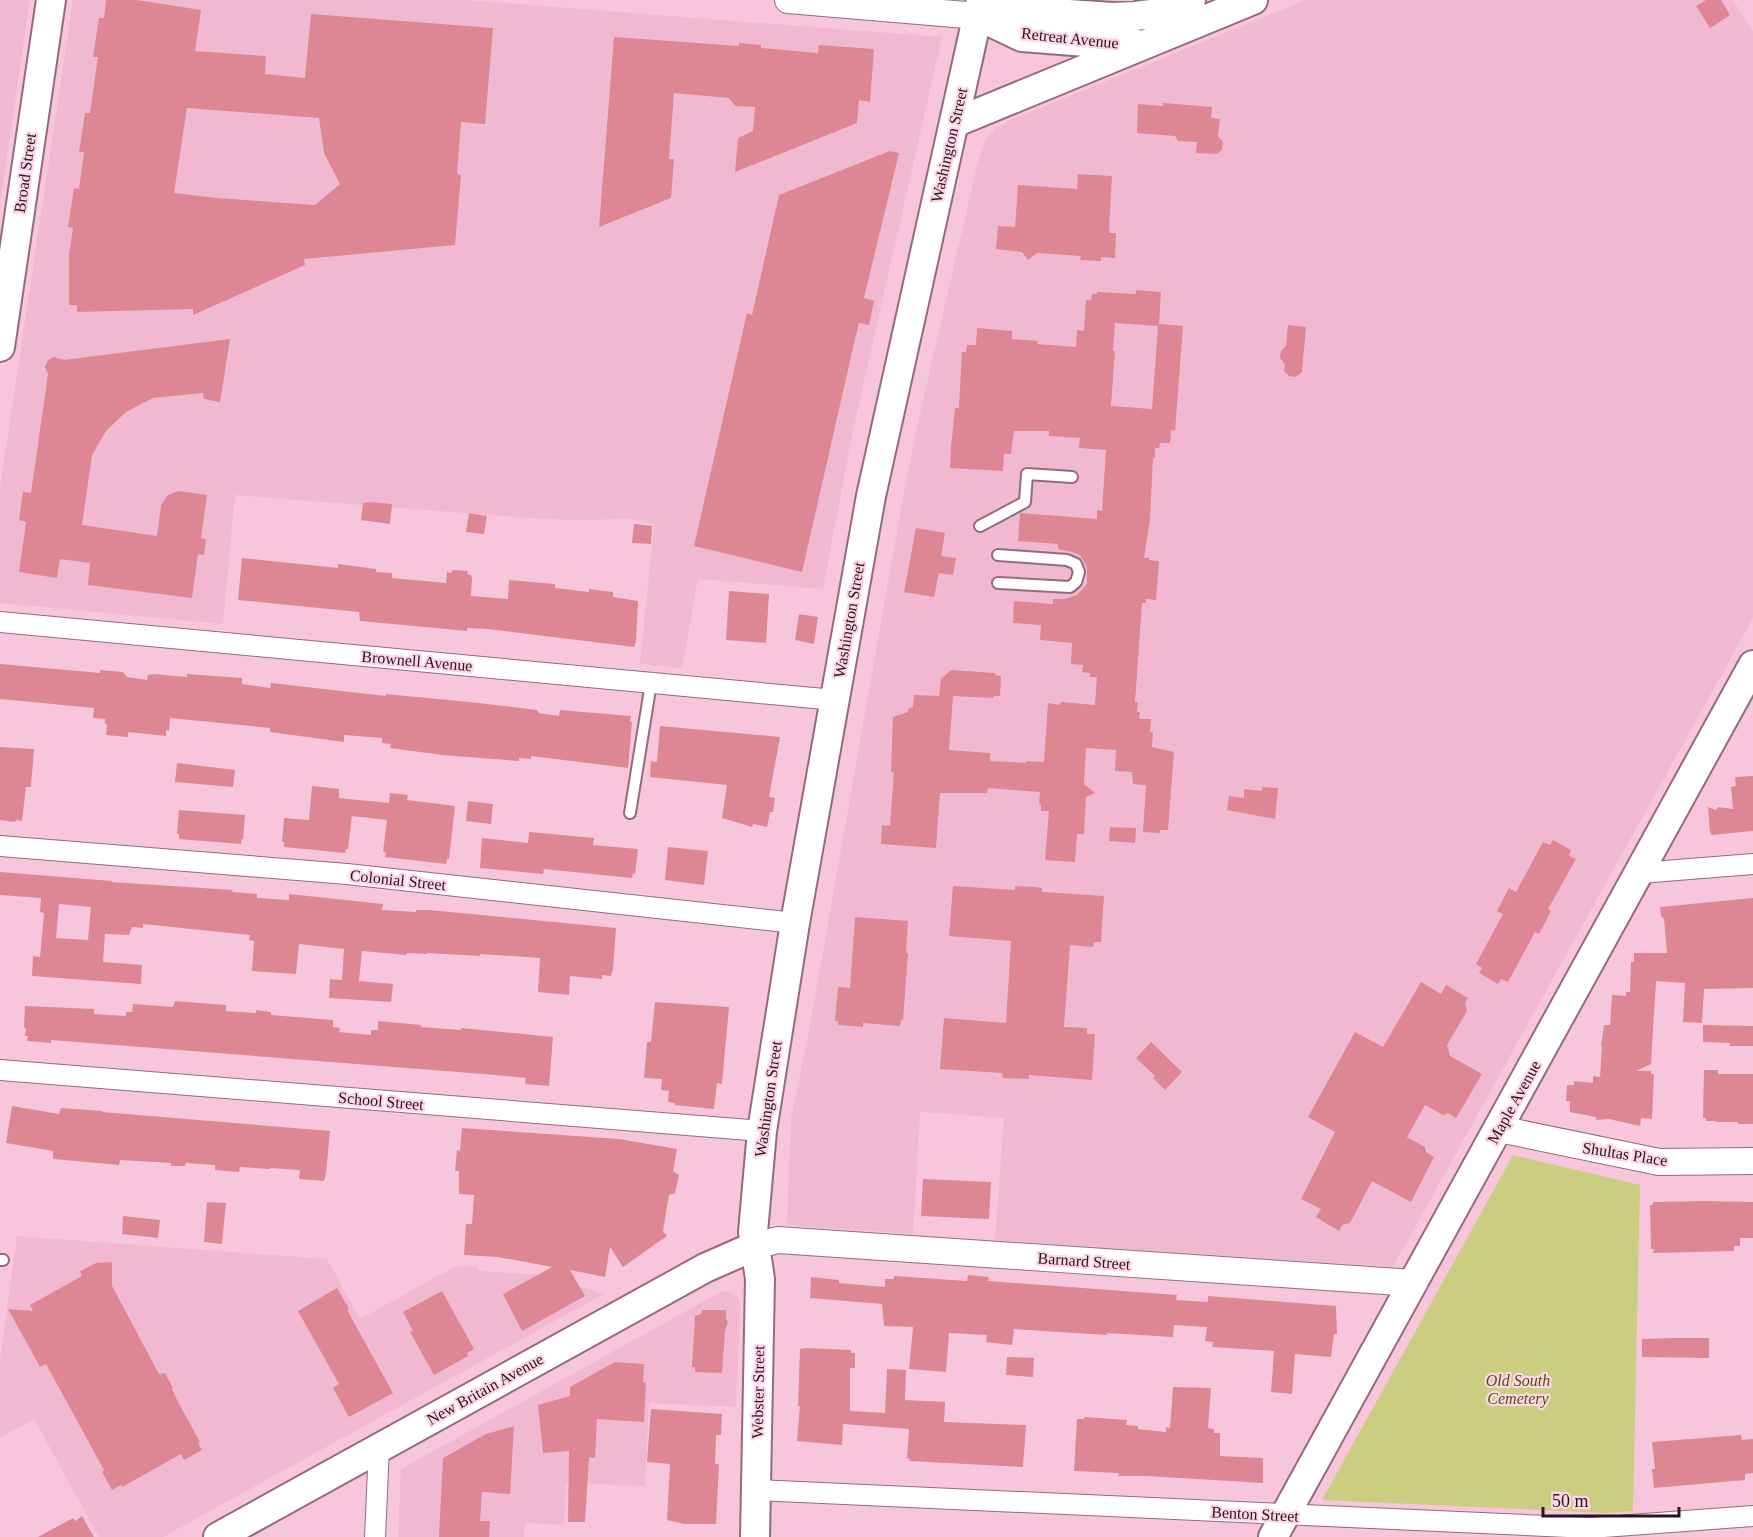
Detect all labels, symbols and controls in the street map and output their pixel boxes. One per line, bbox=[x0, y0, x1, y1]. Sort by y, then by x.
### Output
street label: Retreat Avenue bbox=[1020, 24, 1120, 52]
street label: Washington Street bbox=[928, 85, 972, 204]
street label: Broad Street bbox=[11, 131, 39, 214]
street label: Washington Street bbox=[830, 560, 869, 679]
street label: Brownell Avenue bbox=[361, 648, 473, 674]
street label: Colonial Street bbox=[349, 867, 447, 894]
street label: Washington Street bbox=[751, 1039, 786, 1158]
street label: Maple Avenue bbox=[1484, 1057, 1545, 1147]
street label: School Street bbox=[338, 1089, 425, 1113]
street label: Shultas Place bbox=[1581, 1139, 1669, 1169]
street label: Barnard Street bbox=[1037, 1249, 1131, 1273]
street label: Webster Street bbox=[749, 1345, 767, 1439]
street label: New Britain Avenue bbox=[424, 1350, 546, 1428]
park label: Old South Cemetery bbox=[1486, 1372, 1550, 1408]
scale bar bbox=[1543, 1480, 1680, 1518]
text: 50 m bbox=[1552, 1491, 1589, 1511]
street label: Benton Street bbox=[1211, 1503, 1300, 1525]

